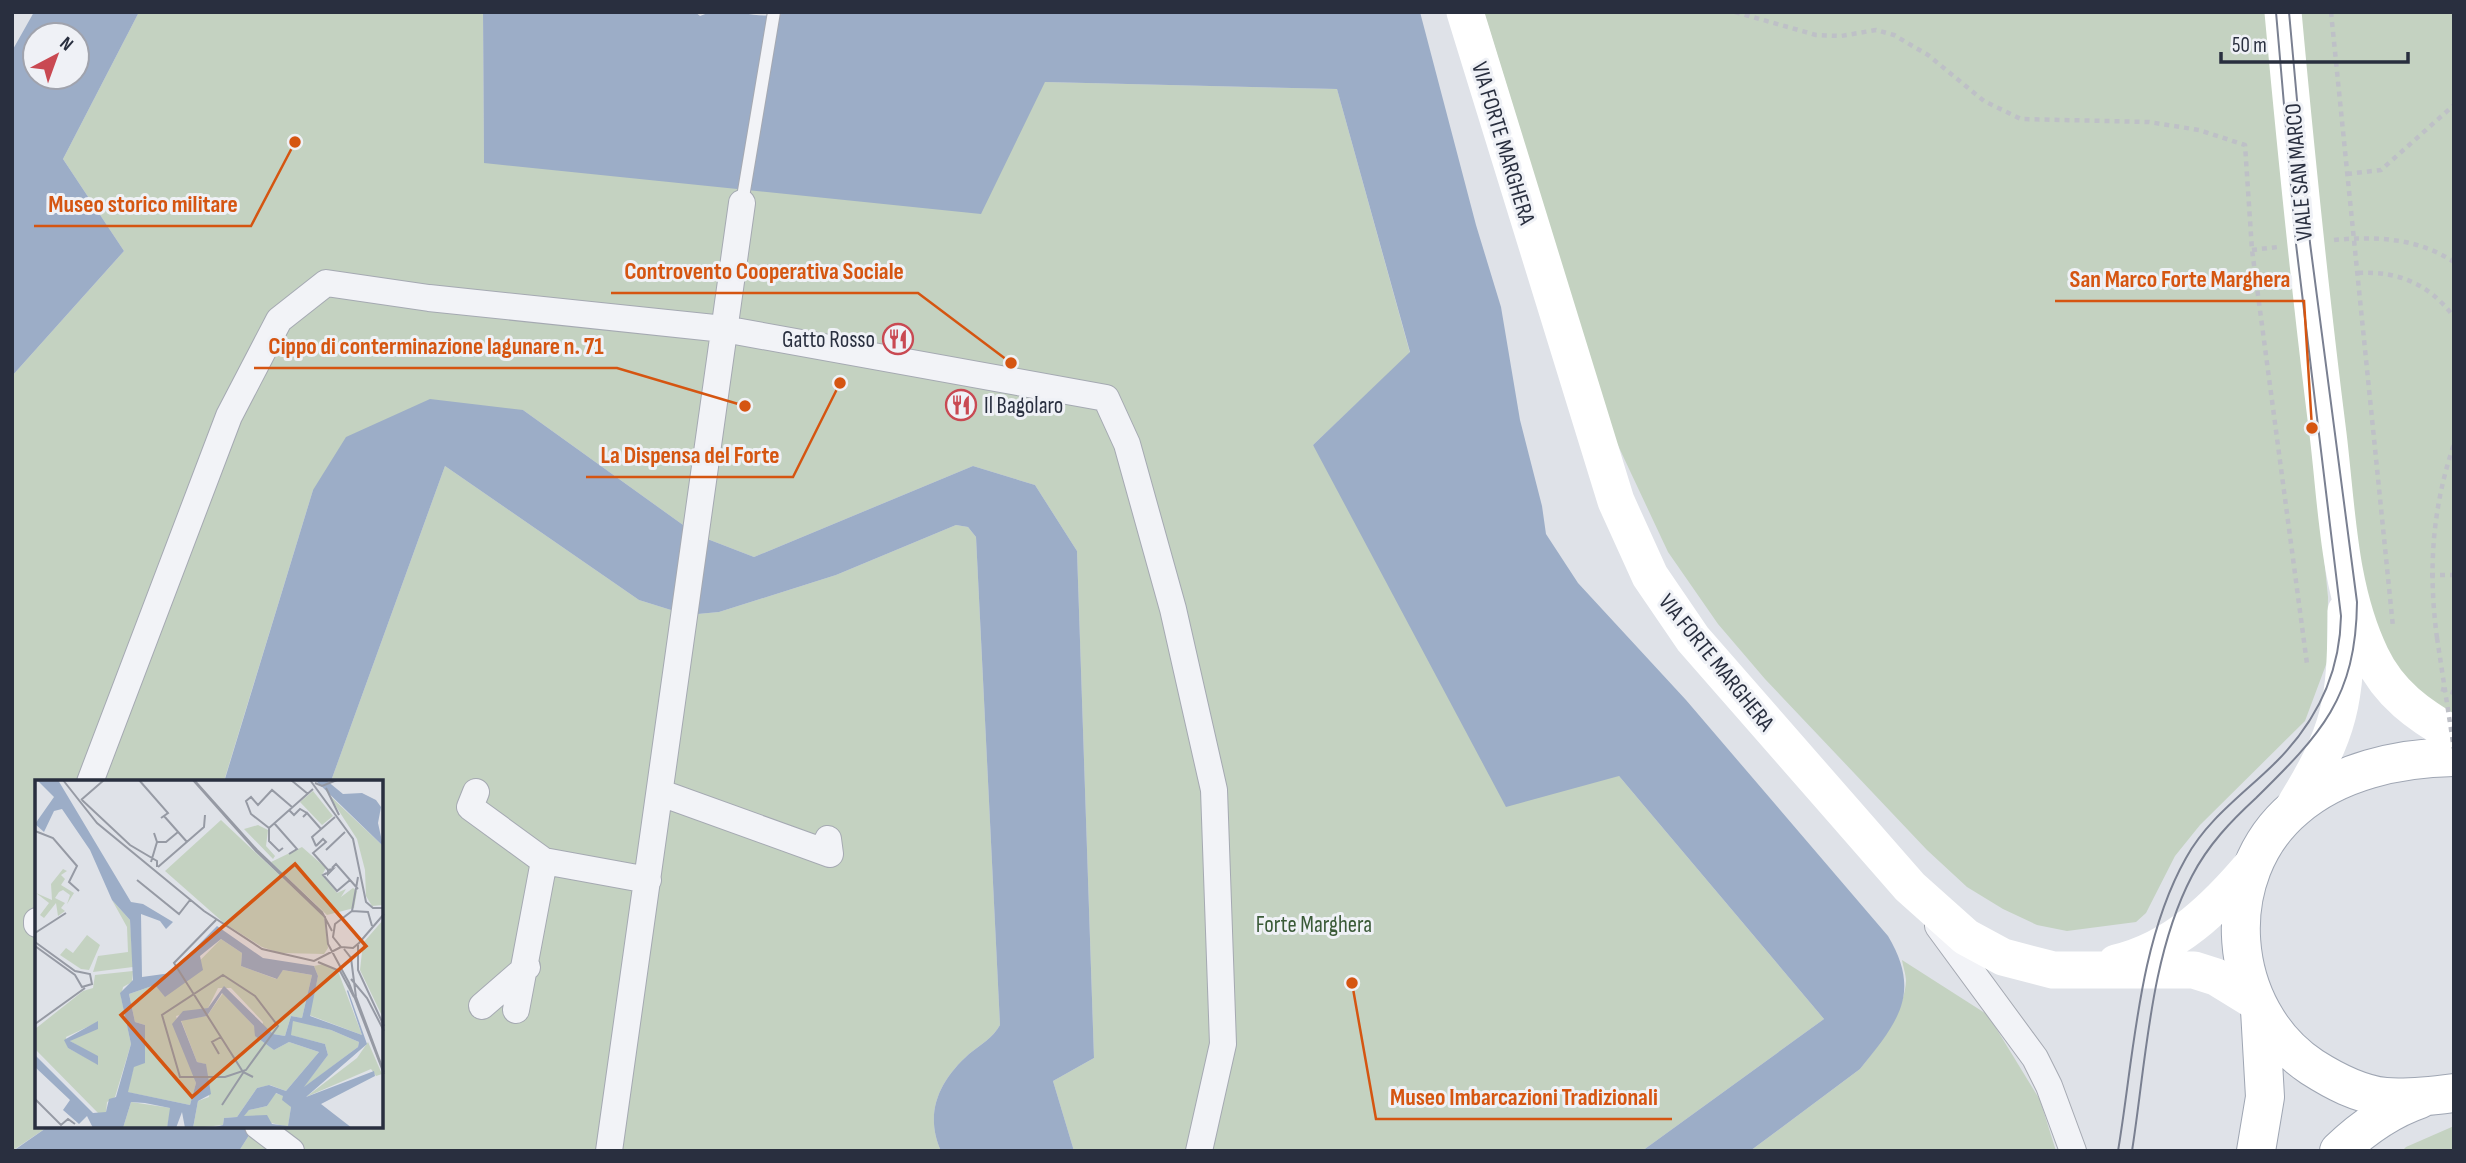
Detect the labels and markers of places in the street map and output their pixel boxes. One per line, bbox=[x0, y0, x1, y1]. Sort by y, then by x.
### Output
callout: Museo storico militare bbox=[34, 181, 251, 226]
callout: Controvento Cooperativa Sociale bbox=[611, 248, 918, 293]
callout: San Marco Forte Marghera bbox=[2055, 256, 2304, 301]
restaurant icon: Gatto Rosso bbox=[881, 322, 915, 356]
callout: Cippo di conterminazione lagunare n. 71 bbox=[254, 323, 617, 368]
place label: Gatto Rosso bbox=[782, 326, 875, 354]
restaurant icon: Il Bagolaro bbox=[944, 388, 978, 422]
place label: Il Bagolaro bbox=[984, 392, 1063, 420]
callout: La Dispensa del Forte bbox=[586, 432, 793, 477]
callout: Museo Imbarcazioni Tradizionali bbox=[1376, 1074, 1672, 1119]

